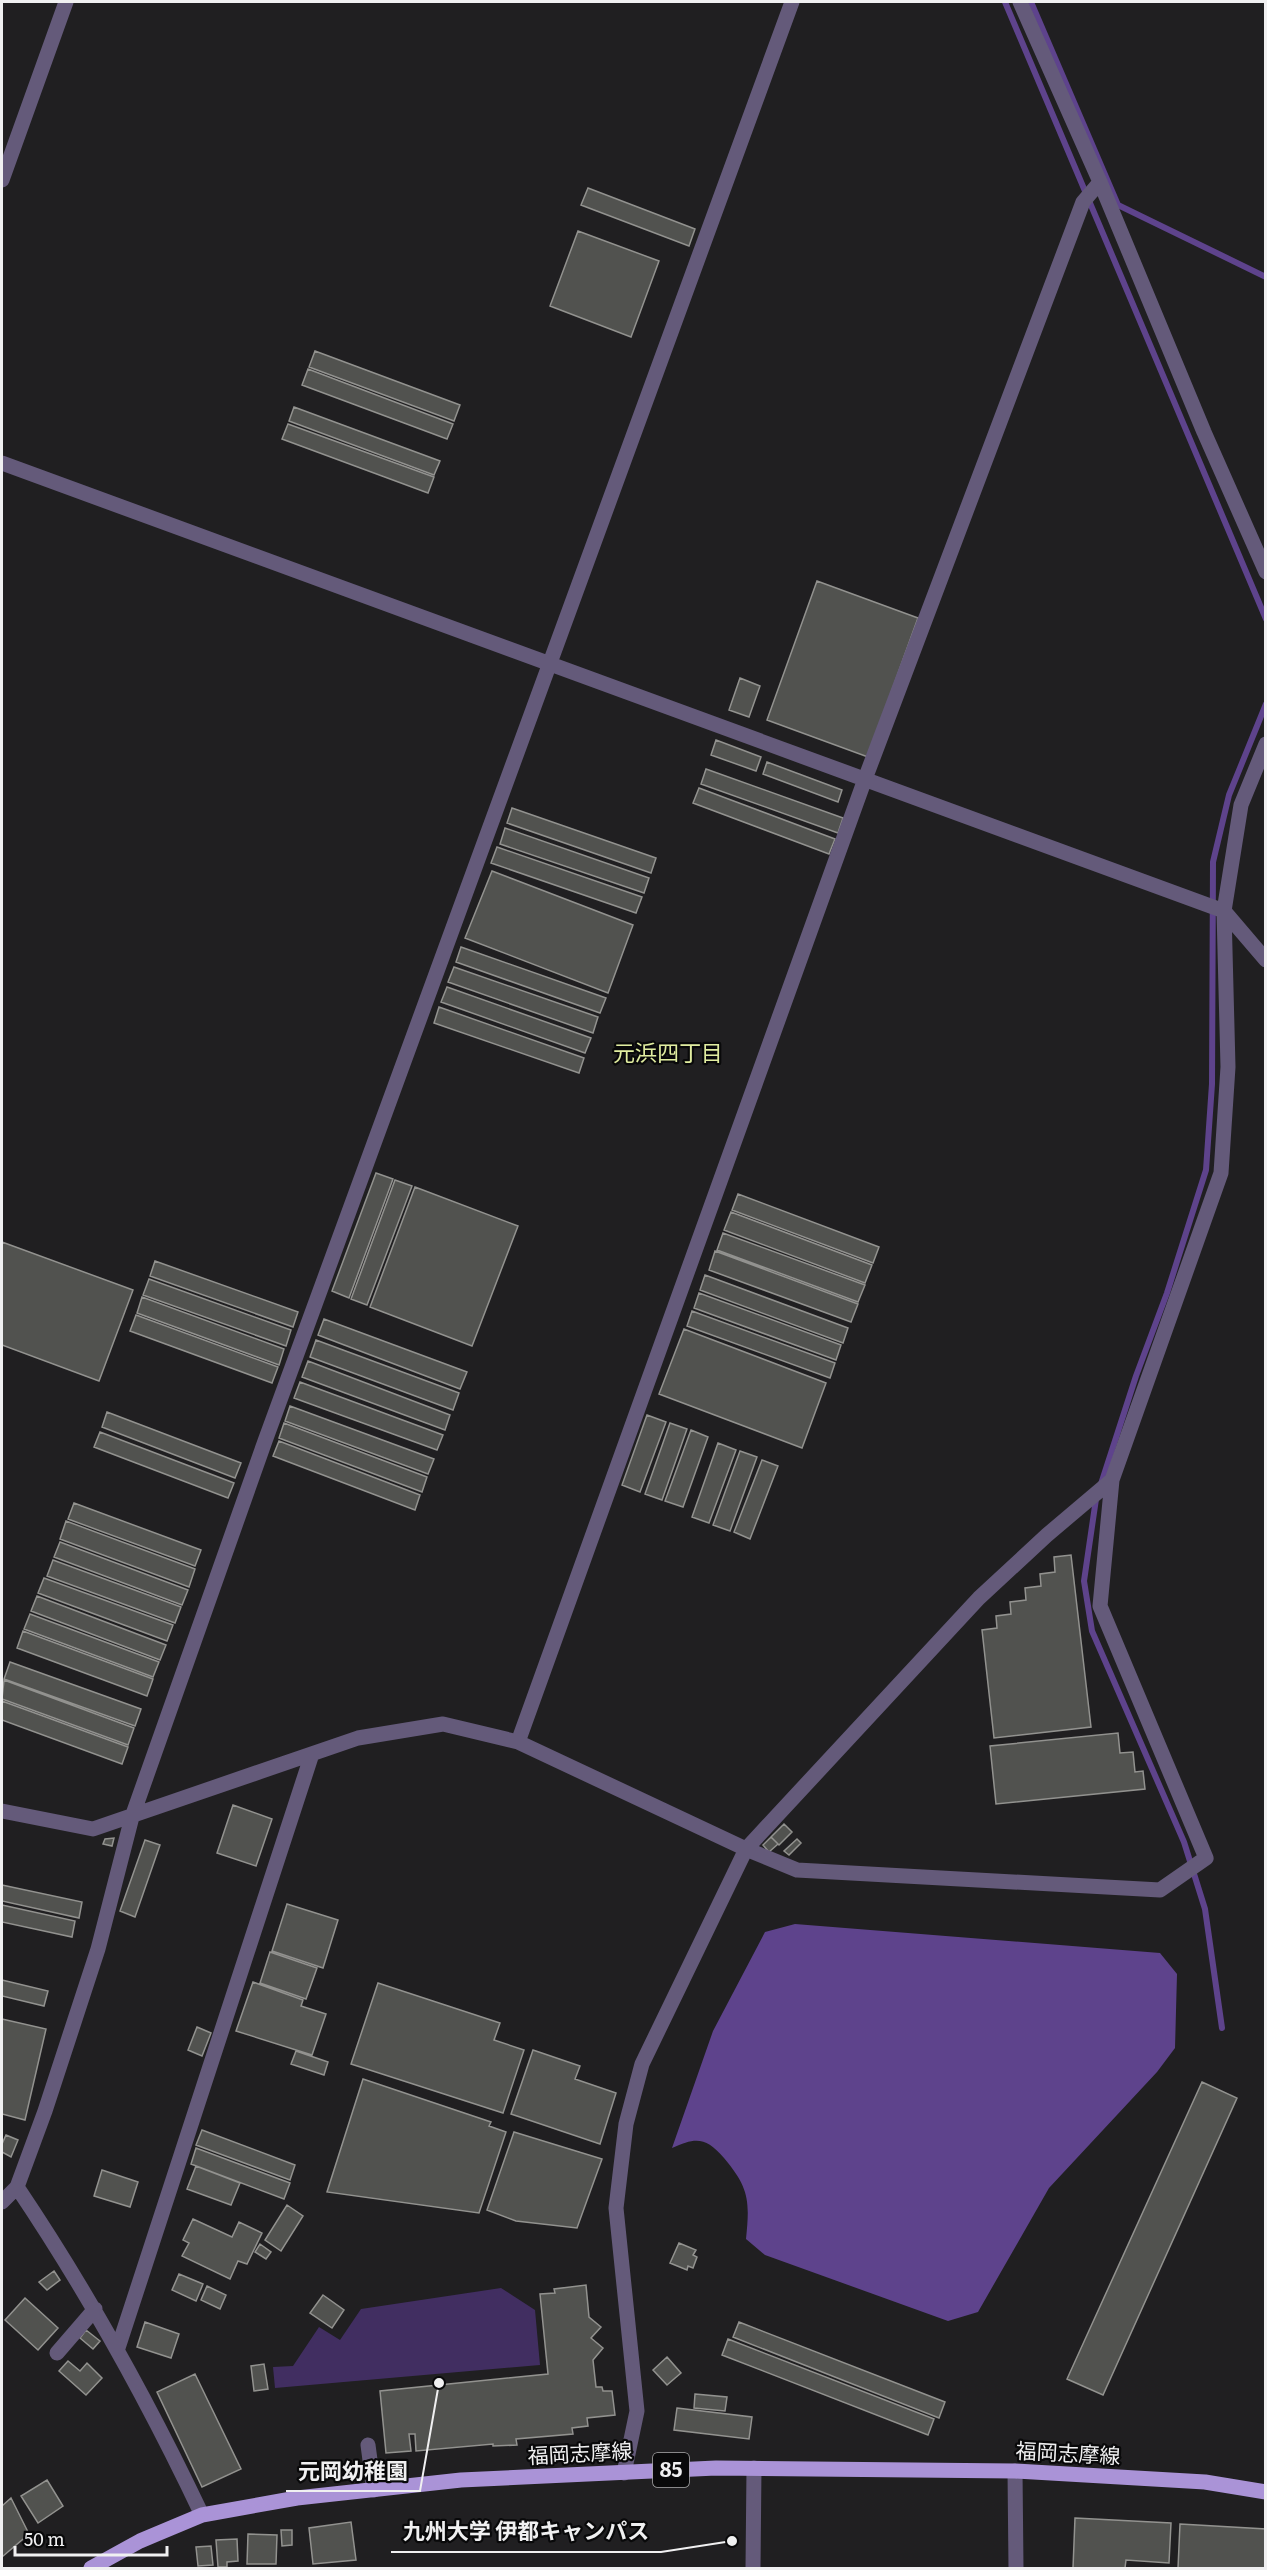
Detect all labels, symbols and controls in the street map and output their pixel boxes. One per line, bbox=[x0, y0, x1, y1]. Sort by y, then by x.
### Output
district label: 元浜四丁目 bbox=[613, 1035, 723, 1068]
street label: 福岡志摩線 bbox=[527, 2433, 633, 2470]
street label: 福岡志摩線 bbox=[1015, 2433, 1121, 2470]
callout: 元岡幼稚園 bbox=[286, 2451, 420, 2491]
text: 元岡幼稚園 bbox=[298, 2453, 408, 2486]
road number: 85 bbox=[653, 2453, 689, 2487]
callout: 九州大学 伊都キャンパス bbox=[391, 2512, 661, 2552]
text: 九州大学 伊都キャンパス bbox=[403, 2513, 649, 2546]
scale bar bbox=[15, 2519, 166, 2557]
text: 50 m bbox=[24, 2525, 65, 2552]

